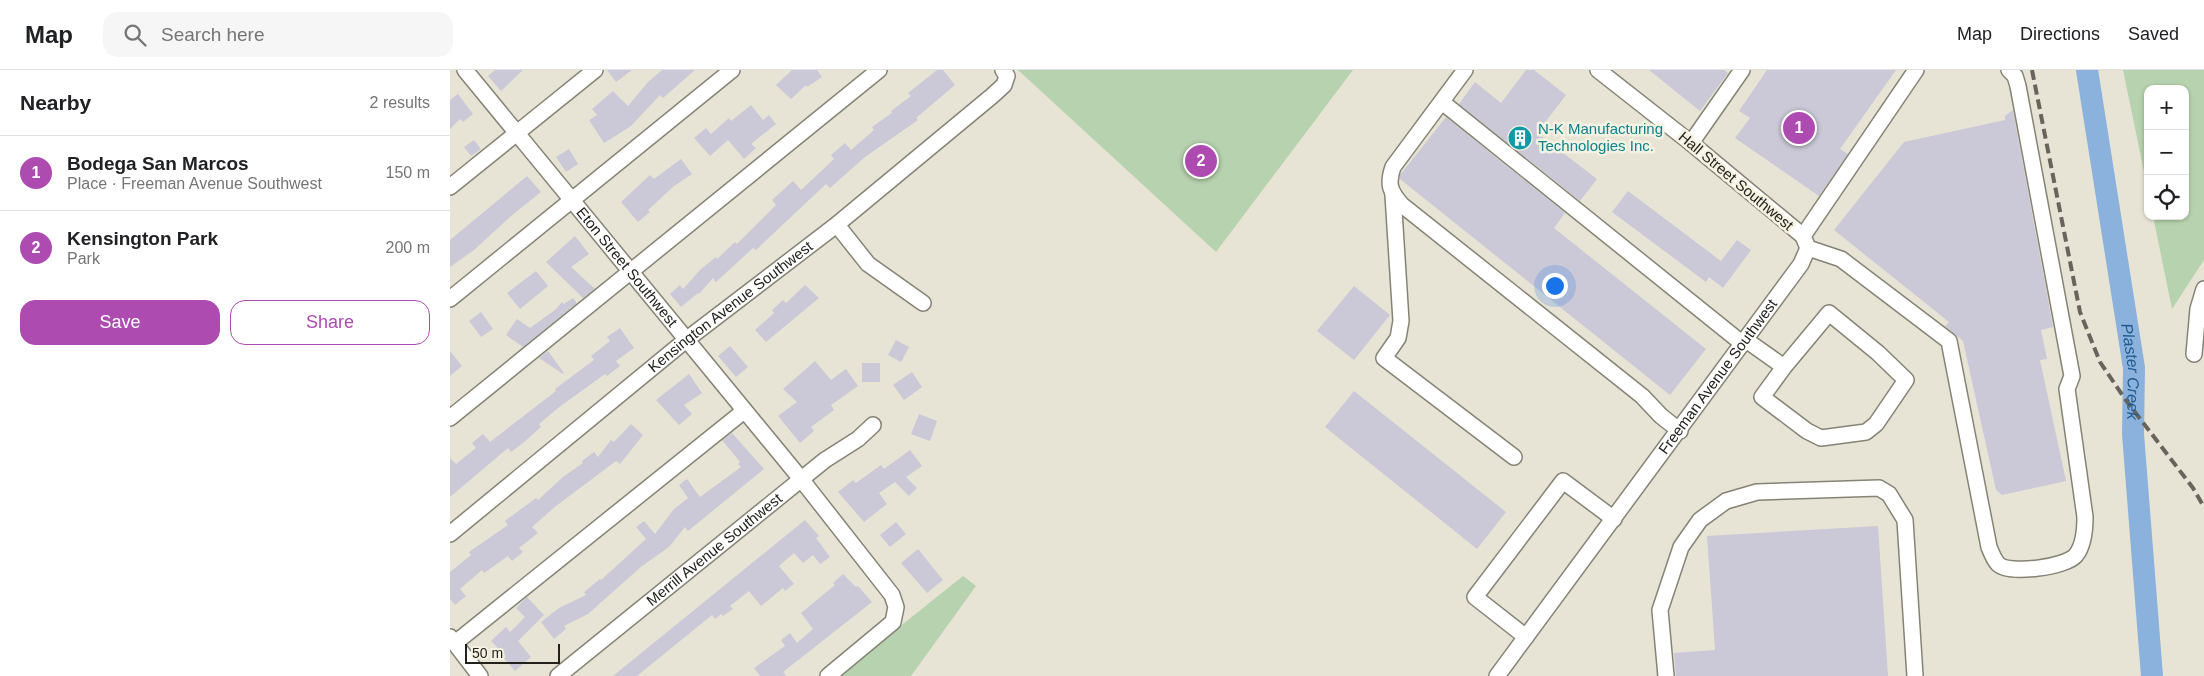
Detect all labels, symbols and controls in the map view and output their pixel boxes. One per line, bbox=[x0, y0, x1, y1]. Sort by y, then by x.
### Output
search box bbox=[103, 12, 453, 57]
text: Map bbox=[25, 21, 73, 48]
icon: search bbox=[121, 21, 149, 49]
text: Search here bbox=[161, 24, 265, 45]
text: Map bbox=[1957, 24, 1992, 44]
text: Directions bbox=[2020, 24, 2100, 44]
text: Saved bbox=[2128, 24, 2179, 44]
map controls bbox=[2144, 85, 2189, 220]
button: + bbox=[2144, 85, 2189, 130]
text: Nearby bbox=[20, 91, 91, 114]
text: 2 results bbox=[370, 94, 430, 111]
pin: 1 bbox=[1783, 109, 1815, 147]
place label: N-K Manufacturing Technologies Inc. bbox=[1538, 120, 1663, 154]
building icon: N-K Manufacturing Technologies Inc. bbox=[1507, 125, 1533, 151]
street label: Hall Street Southwest bbox=[1676, 128, 1798, 234]
button: − bbox=[2144, 130, 2189, 175]
pin: 2 bbox=[1185, 142, 1217, 180]
text: Bodega San Marcos bbox=[67, 153, 249, 174]
text: 1 bbox=[32, 164, 40, 181]
text: 150 m bbox=[386, 164, 430, 181]
text: Place · Freeman Avenue Southwest bbox=[67, 175, 322, 192]
button: locate bbox=[2144, 175, 2189, 220]
street label: Eton Street Southwest bbox=[573, 204, 682, 330]
text: Kensington Park bbox=[67, 228, 218, 249]
street label: Kensington Avenue Southwest bbox=[645, 237, 816, 375]
text: 2 bbox=[32, 239, 40, 256]
text: 200 m bbox=[386, 239, 430, 256]
text: Park bbox=[67, 250, 100, 267]
your location bbox=[1542, 273, 1568, 299]
street label: Freeman Avenue Southwest bbox=[1655, 295, 1781, 457]
button: Save bbox=[20, 300, 220, 345]
button: Share bbox=[230, 300, 430, 345]
water label: Plaster Creek bbox=[2118, 322, 2142, 421]
street label: Merrill Avenue Southwest bbox=[643, 489, 786, 609]
scale bar bbox=[465, 641, 560, 664]
text: 50 m bbox=[472, 645, 503, 661]

